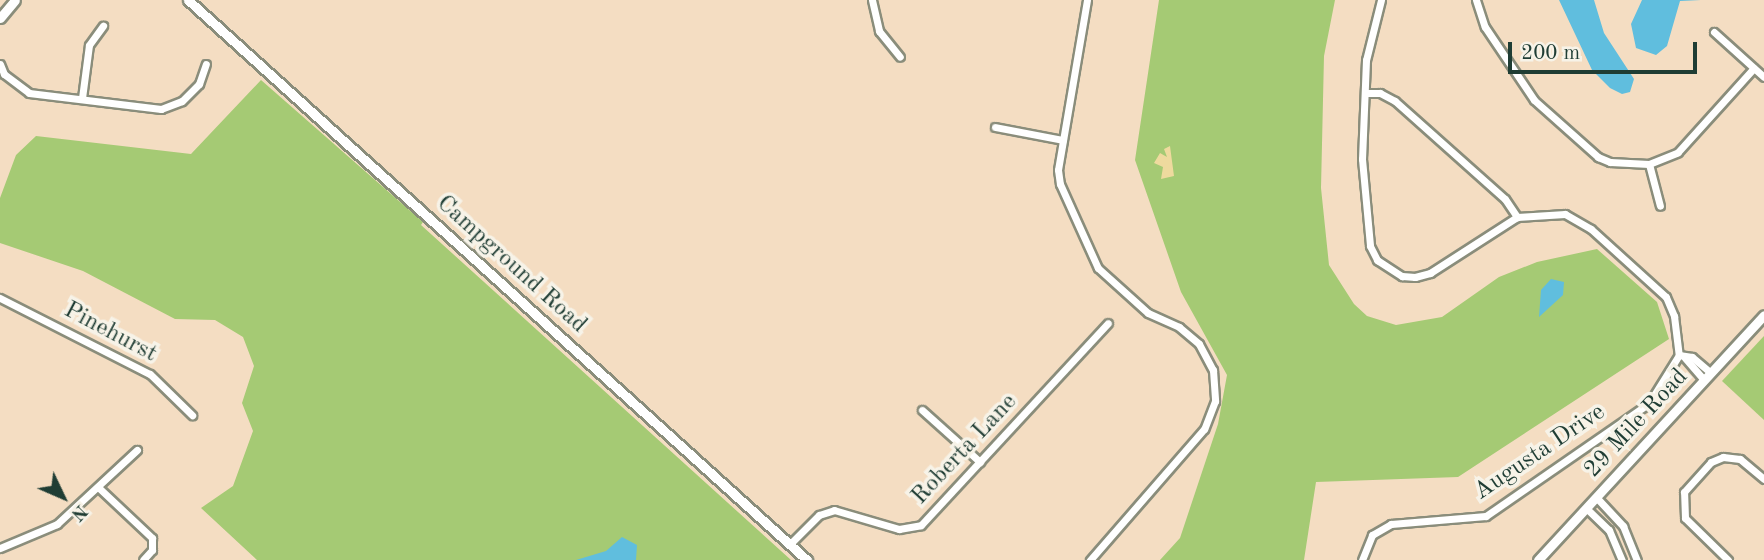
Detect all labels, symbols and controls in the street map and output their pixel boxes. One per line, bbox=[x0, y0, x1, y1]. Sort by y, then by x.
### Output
scale bar bbox=[1512, 28, 1701, 72]
text: 200 m bbox=[1521, 43, 1580, 64]
street label: Campground Road bbox=[430, 190, 592, 340]
street label: Pinehurst bbox=[59, 297, 161, 369]
street label: 29 Mile Road bbox=[1579, 363, 1695, 485]
street label: Roberta Lane bbox=[906, 389, 1024, 511]
street label: Augusta Drive bbox=[1469, 399, 1611, 507]
north arrow bbox=[28, 462, 98, 532]
text: N bbox=[67, 500, 90, 524]

